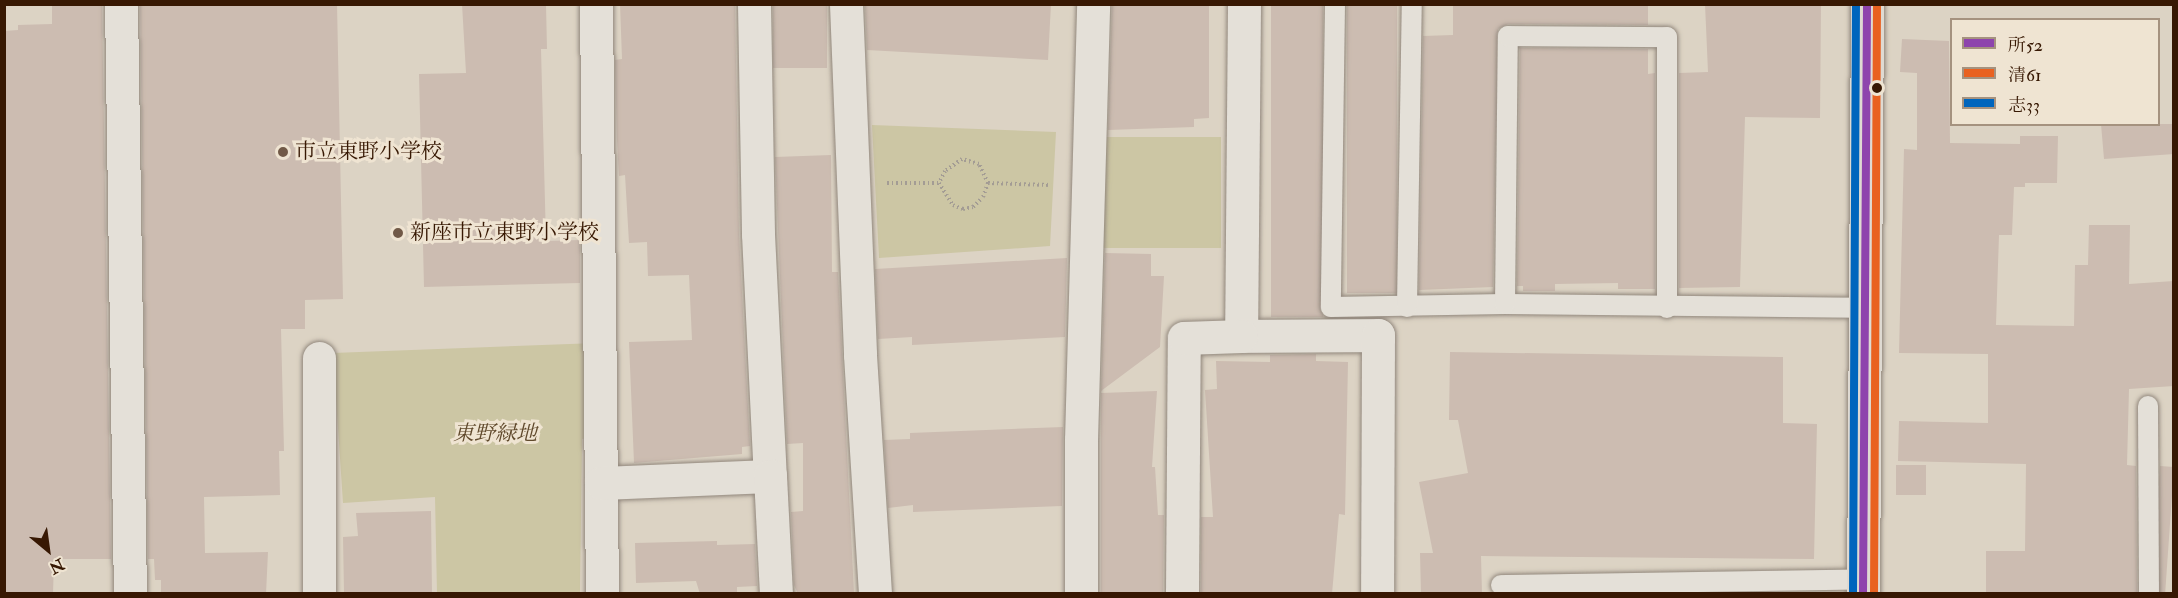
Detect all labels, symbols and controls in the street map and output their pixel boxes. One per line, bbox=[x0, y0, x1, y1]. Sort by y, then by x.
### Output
legend bbox=[1950, 18, 2160, 126]
text: 所52 bbox=[2008, 34, 2043, 57]
text: 清61 bbox=[2008, 64, 2041, 87]
unlabelled marker bbox=[1871, 82, 1883, 94]
text: 志33 bbox=[2008, 94, 2040, 117]
place label: 市立東野小学校 bbox=[295, 139, 442, 165]
marker: 市立東野小学校 bbox=[276, 145, 290, 159]
place label: 新座市立東野小学校 bbox=[410, 220, 599, 246]
marker: 新座市立東野小学校 bbox=[391, 226, 405, 240]
park label: 東野緑地 bbox=[453, 421, 537, 447]
north arrow bbox=[18, 520, 78, 580]
text: N bbox=[46, 554, 68, 578]

